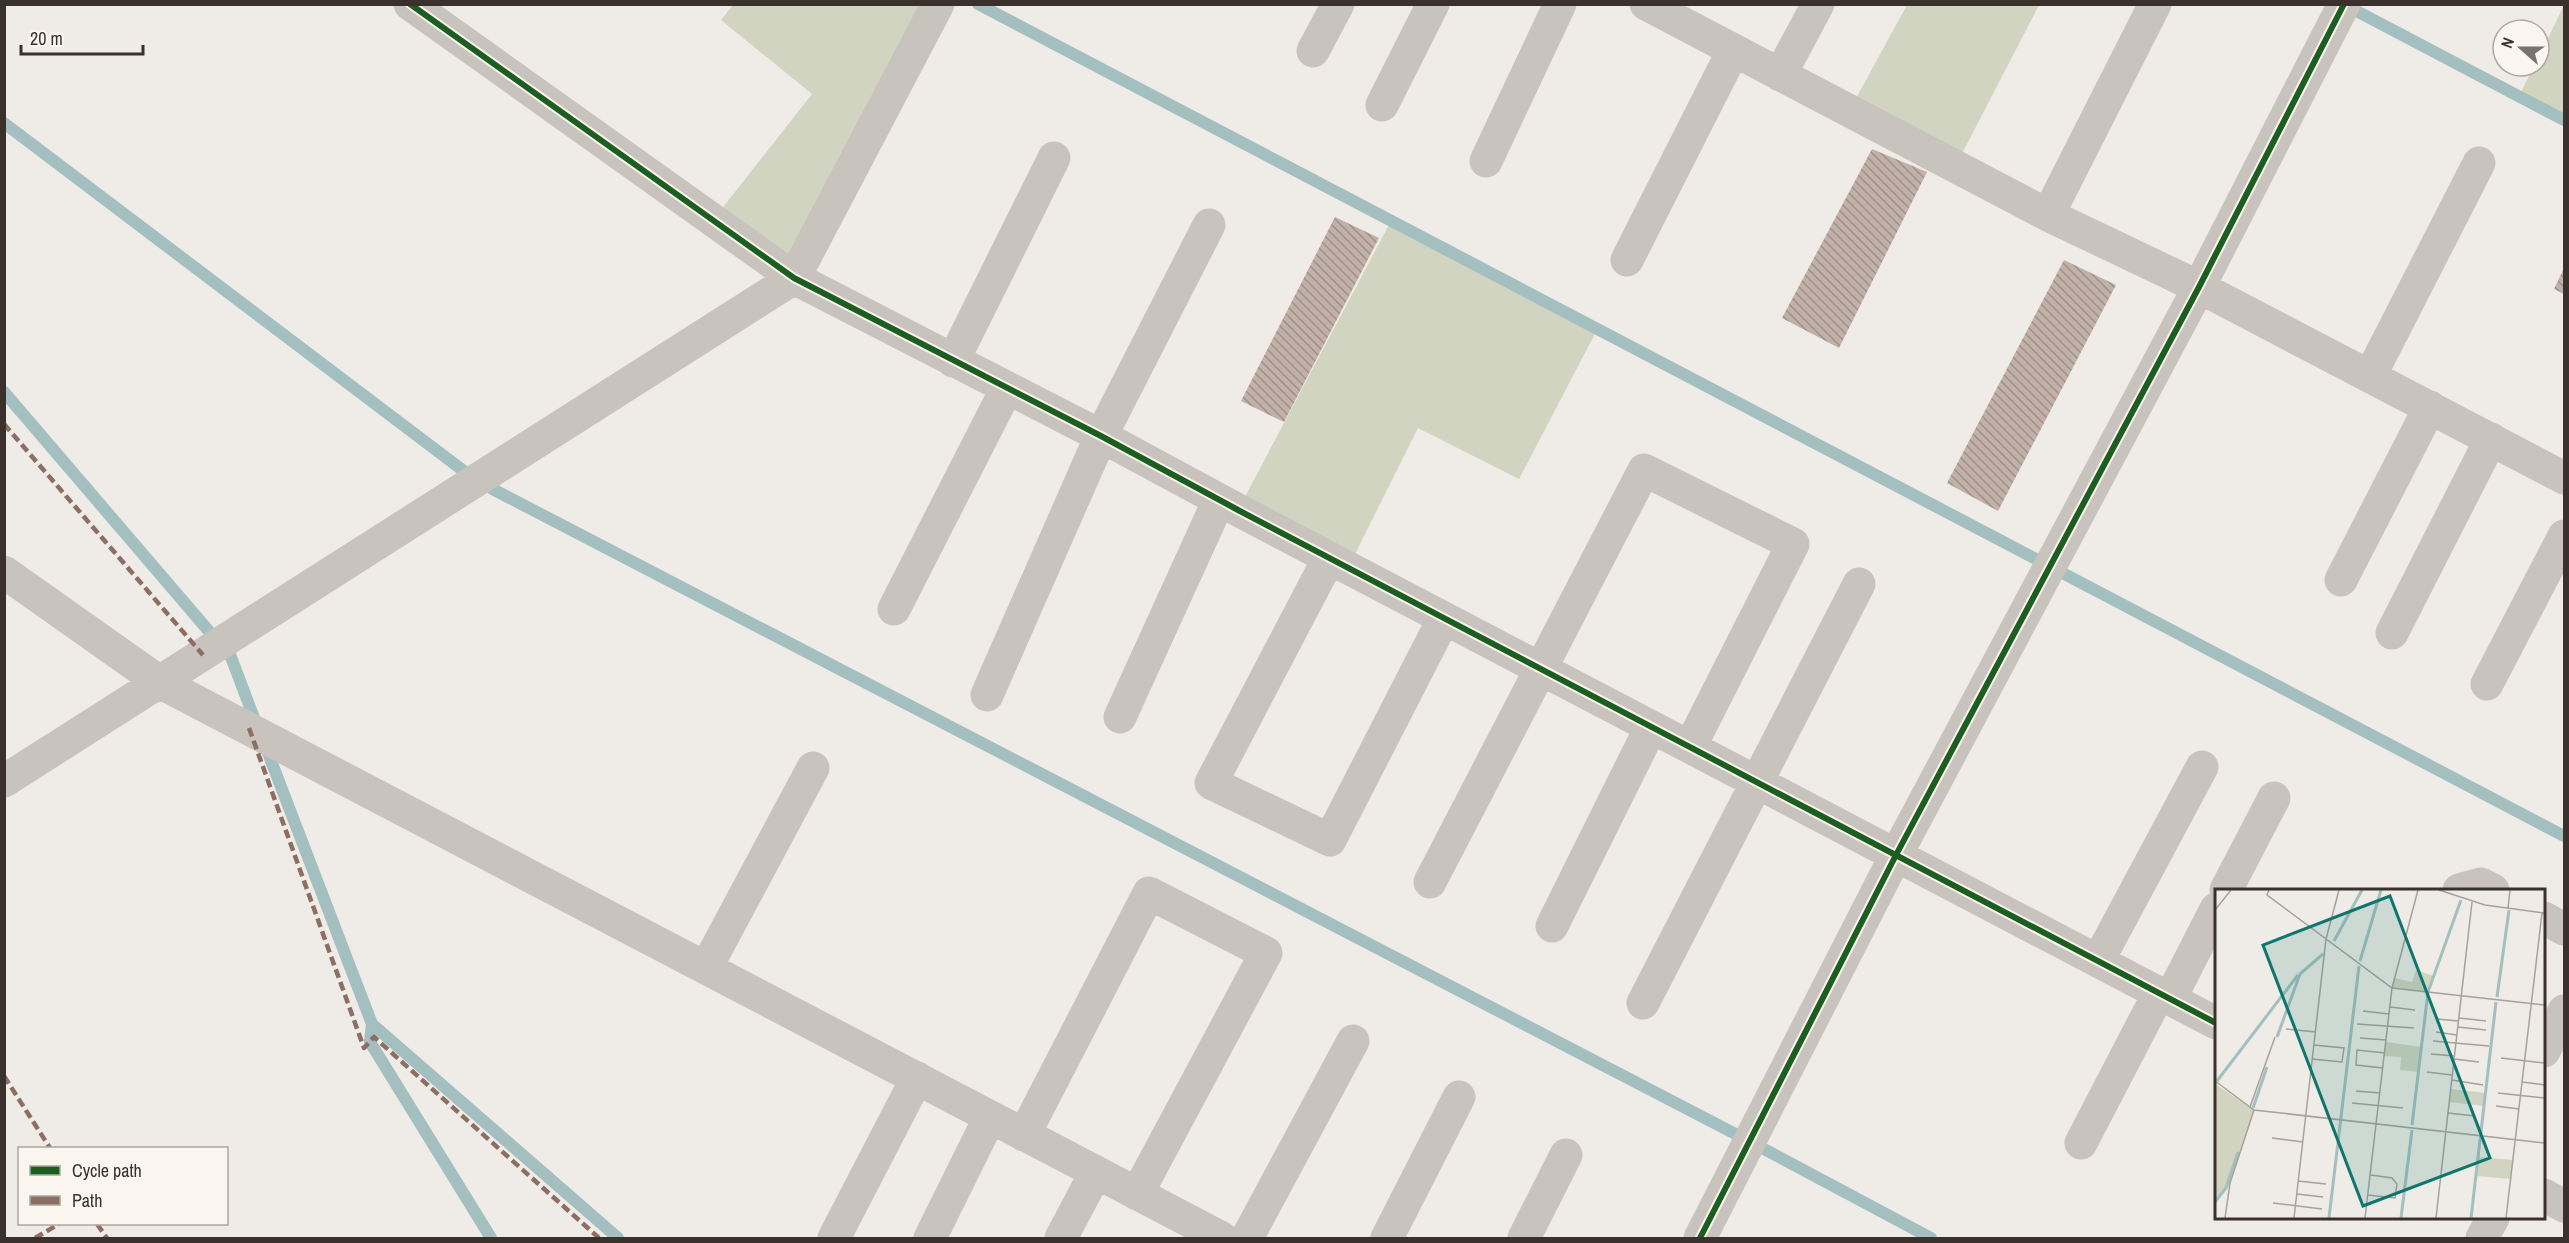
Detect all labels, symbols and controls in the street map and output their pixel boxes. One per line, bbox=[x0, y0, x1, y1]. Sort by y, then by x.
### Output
scale bar bbox=[21, 18, 142, 56]
north arrow bbox=[2491, 18, 2551, 78]
text: 20 m bbox=[30, 26, 63, 51]
text: N bbox=[2495, 34, 2519, 51]
inset map bbox=[2215, 889, 2545, 1219]
legend bbox=[18, 1147, 228, 1225]
text: Cycle path bbox=[72, 1158, 142, 1183]
text: Path bbox=[72, 1188, 102, 1213]

